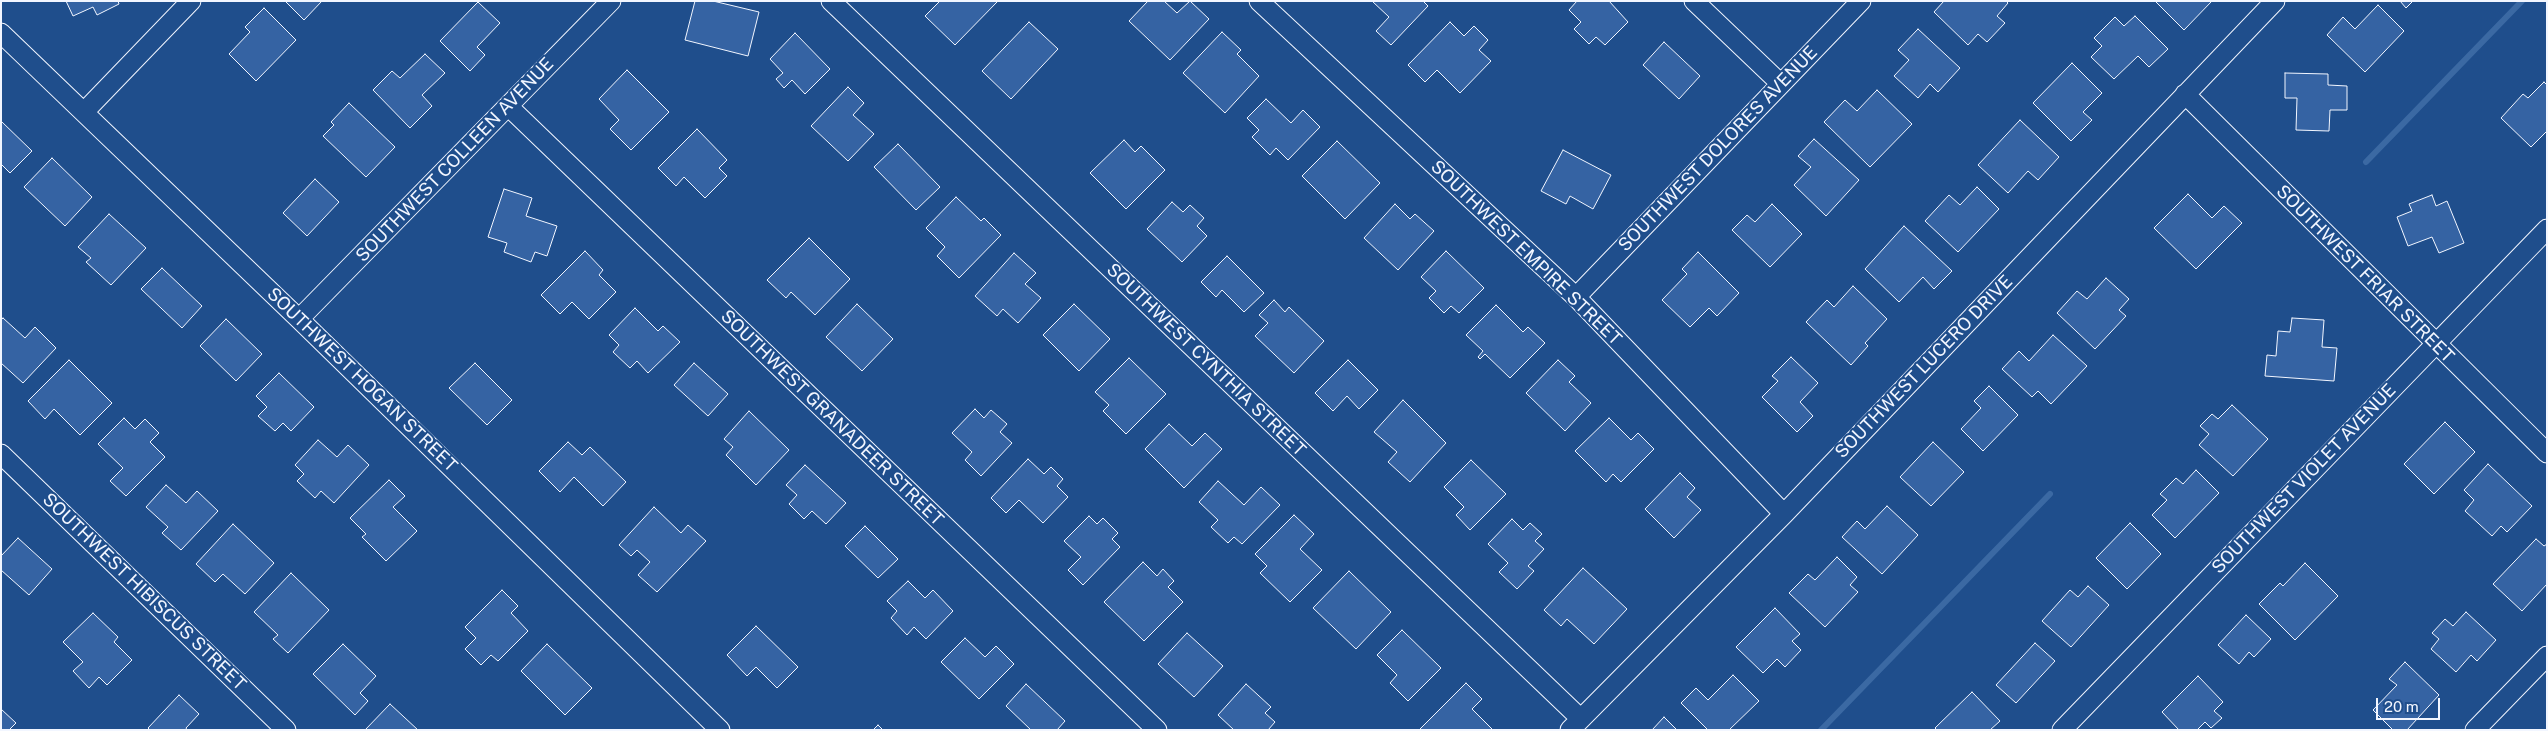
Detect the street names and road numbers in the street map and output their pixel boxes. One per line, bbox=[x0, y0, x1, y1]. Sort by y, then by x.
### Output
street label: SOUTHWEST DOLORES AVENUE bbox=[1614, 42, 1822, 256]
street label: SOUTHWEST COLLEEN AVENUE bbox=[352, 53, 558, 267]
street label: SOUTHWEST EMPIRE STREET bbox=[1426, 156, 1626, 350]
street label: SOUTHWEST FRIAR STREET bbox=[2272, 181, 2458, 367]
street label: SOUTHWEST CYNTHIA STREET bbox=[1102, 259, 1310, 461]
street label: SOUTHWEST LUCERO DRIVE bbox=[1831, 271, 2017, 463]
street label: SOUTHWEST HOGAN STREET bbox=[262, 283, 462, 477]
street label: SOUTHWEST GRANADEER STREET bbox=[716, 306, 948, 530]
street label: SOUTHWEST VIOLET AVENUE bbox=[2207, 380, 2401, 578]
street label: SOUTHWEST HIBISCUS STREET bbox=[38, 489, 250, 695]

